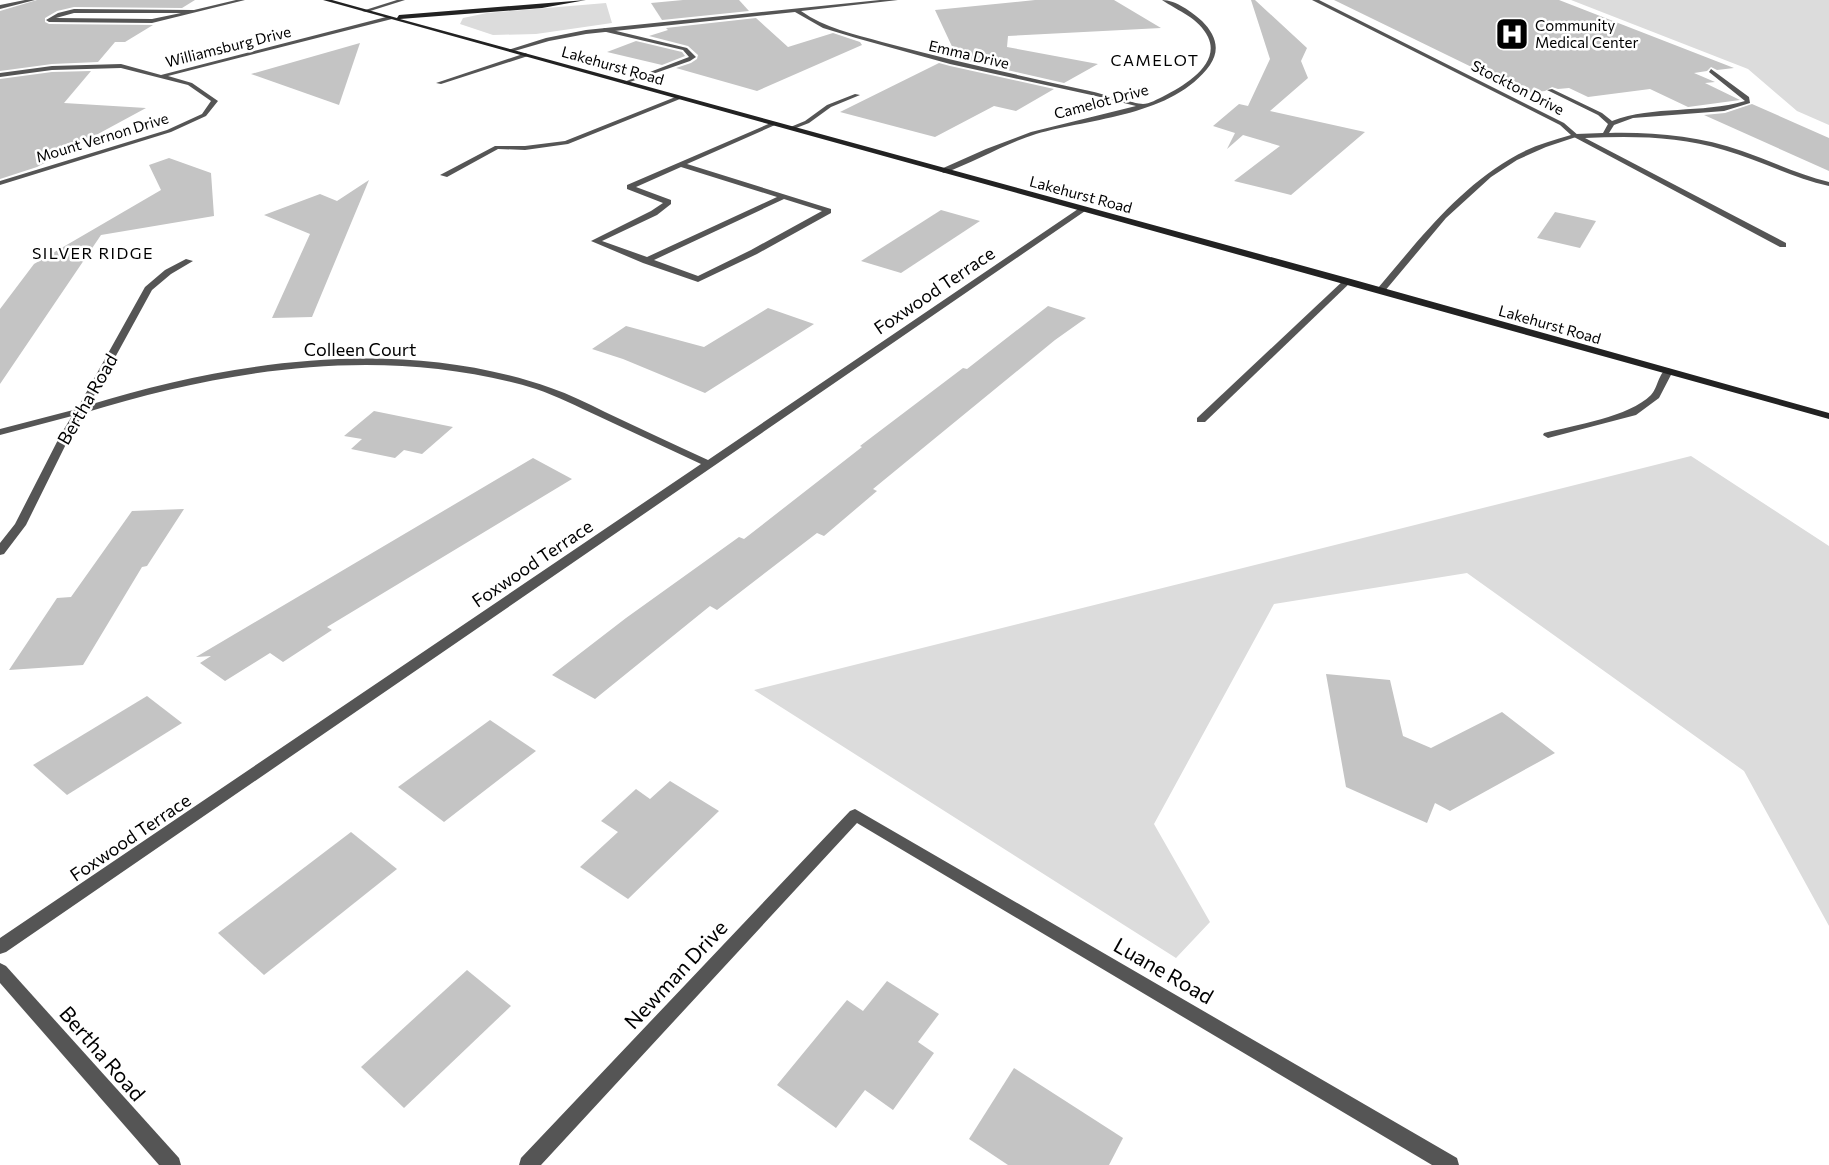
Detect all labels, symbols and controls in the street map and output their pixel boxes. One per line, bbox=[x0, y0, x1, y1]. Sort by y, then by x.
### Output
hospital icon: Community Medical Center bbox=[1494, 16, 1530, 52]
place label: Community Medical Center bbox=[1535, 16, 1638, 51]
street label: Williamsburg Drive bbox=[163, 22, 293, 70]
street label: Emma Drive bbox=[927, 36, 1011, 72]
street label: Lakehurst Road bbox=[560, 42, 666, 88]
district label: CAMELOT bbox=[1111, 50, 1200, 69]
street label: Stockton Drive bbox=[1469, 56, 1568, 118]
street label: Camelot Drive bbox=[1052, 80, 1150, 122]
street label: Mount Vernon Drive bbox=[34, 108, 171, 166]
street label: Lakehurst Road bbox=[1028, 172, 1134, 216]
street label: Foxwood Terrace bbox=[869, 241, 999, 339]
district label: SILVER RIDGE bbox=[32, 243, 154, 262]
street label: Lakehurst Road bbox=[1497, 301, 1603, 347]
street label: Colleen Court bbox=[304, 338, 416, 360]
street label: Bertha Road bbox=[52, 350, 122, 448]
street label: Foxwood Terrace bbox=[467, 514, 597, 612]
street label: Foxwood Terrace bbox=[65, 788, 195, 886]
street label: Newman Drive bbox=[618, 914, 732, 1034]
street label: Luane Road bbox=[1110, 931, 1218, 1009]
street label: Bertha Road bbox=[55, 1000, 151, 1106]

